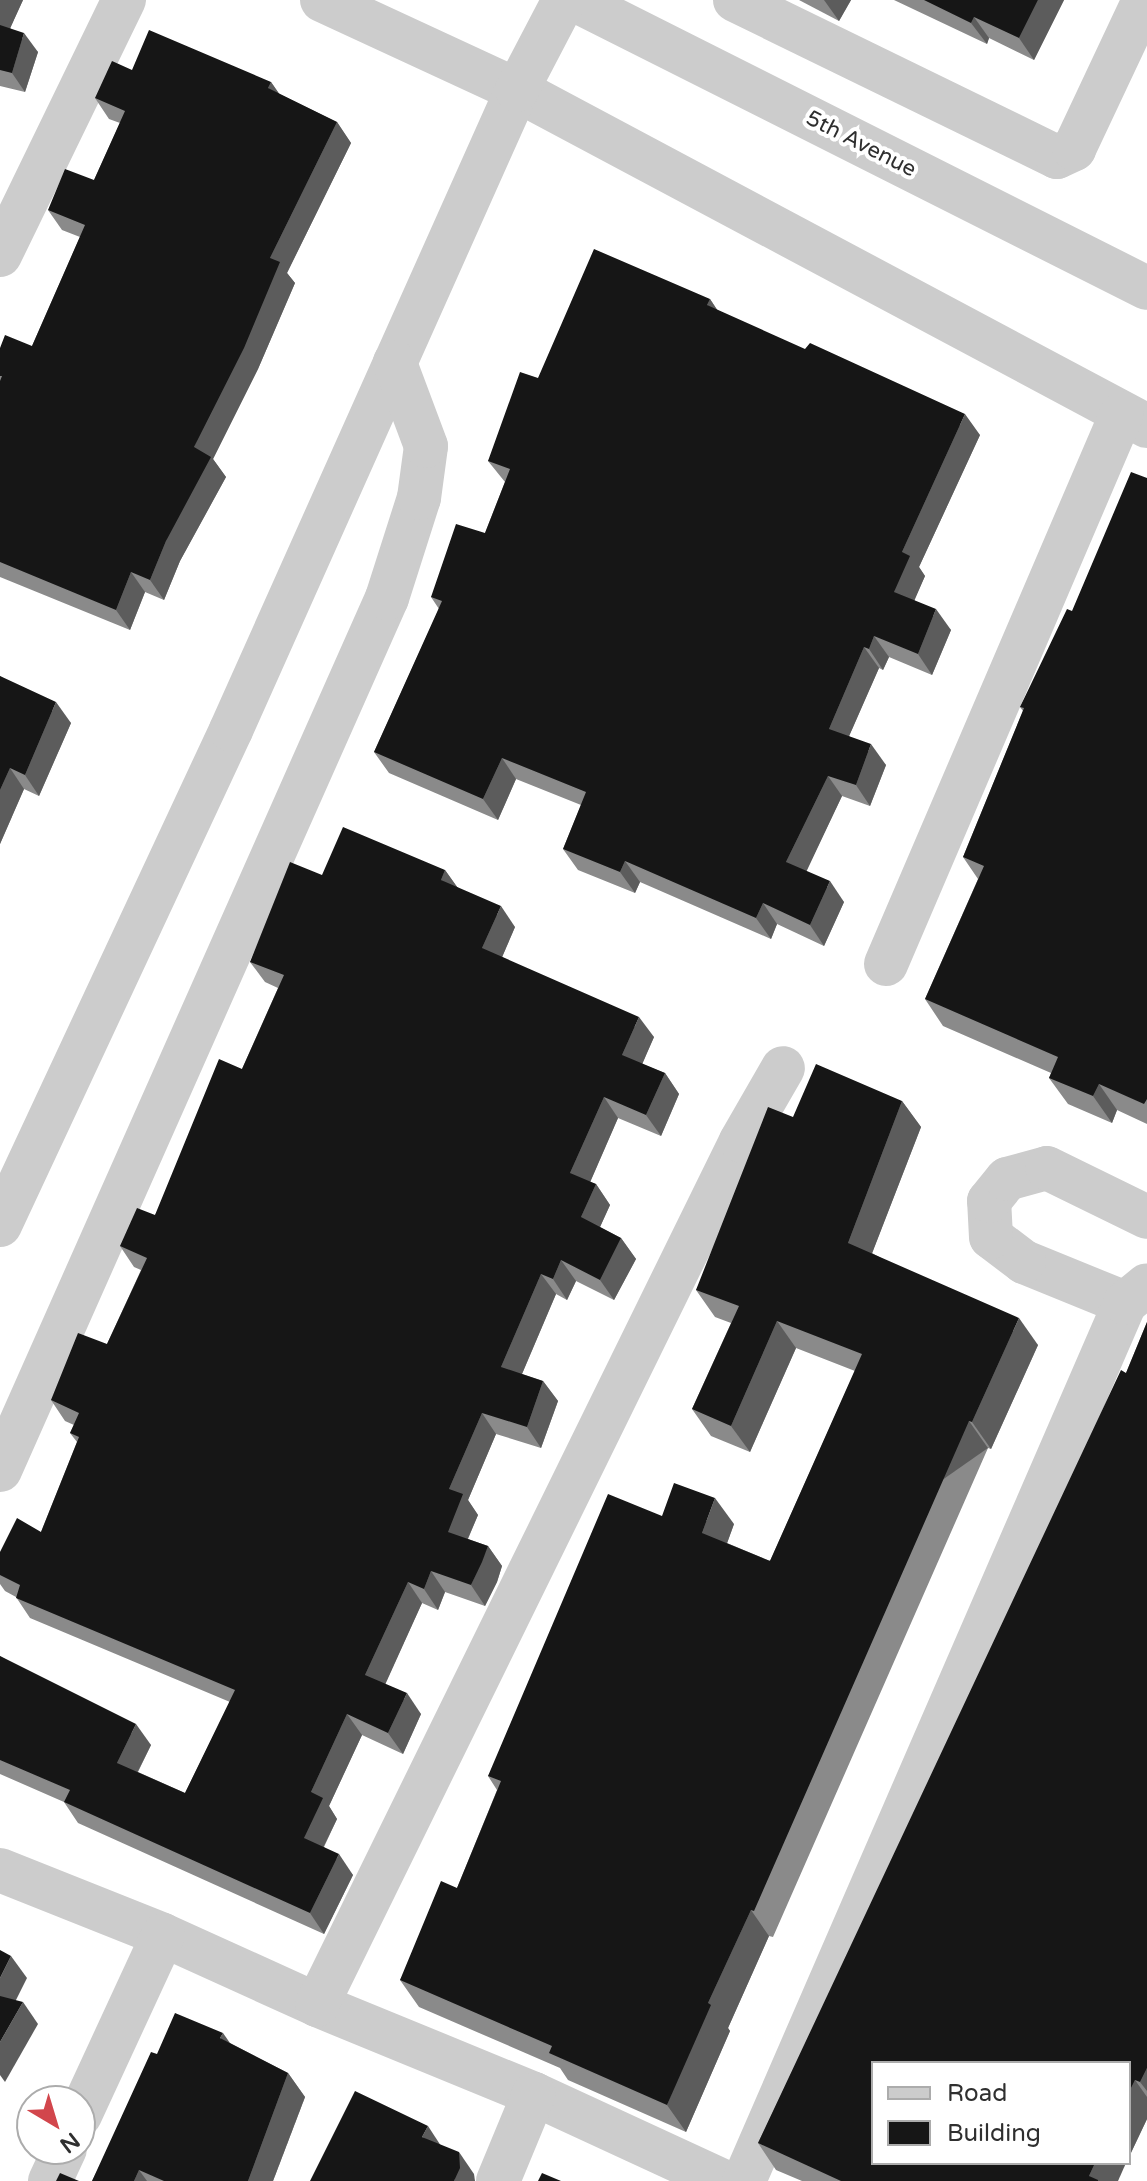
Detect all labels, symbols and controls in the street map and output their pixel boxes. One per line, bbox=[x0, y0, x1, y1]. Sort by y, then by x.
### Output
street label: 5th Avenue bbox=[802, 105, 920, 183]
legend bbox=[871, 2061, 1131, 2165]
text: Road bbox=[947, 2079, 1007, 2108]
north arrow bbox=[16, 2085, 96, 2165]
text: Building bbox=[947, 2119, 1041, 2148]
text: N bbox=[55, 2127, 85, 2158]

